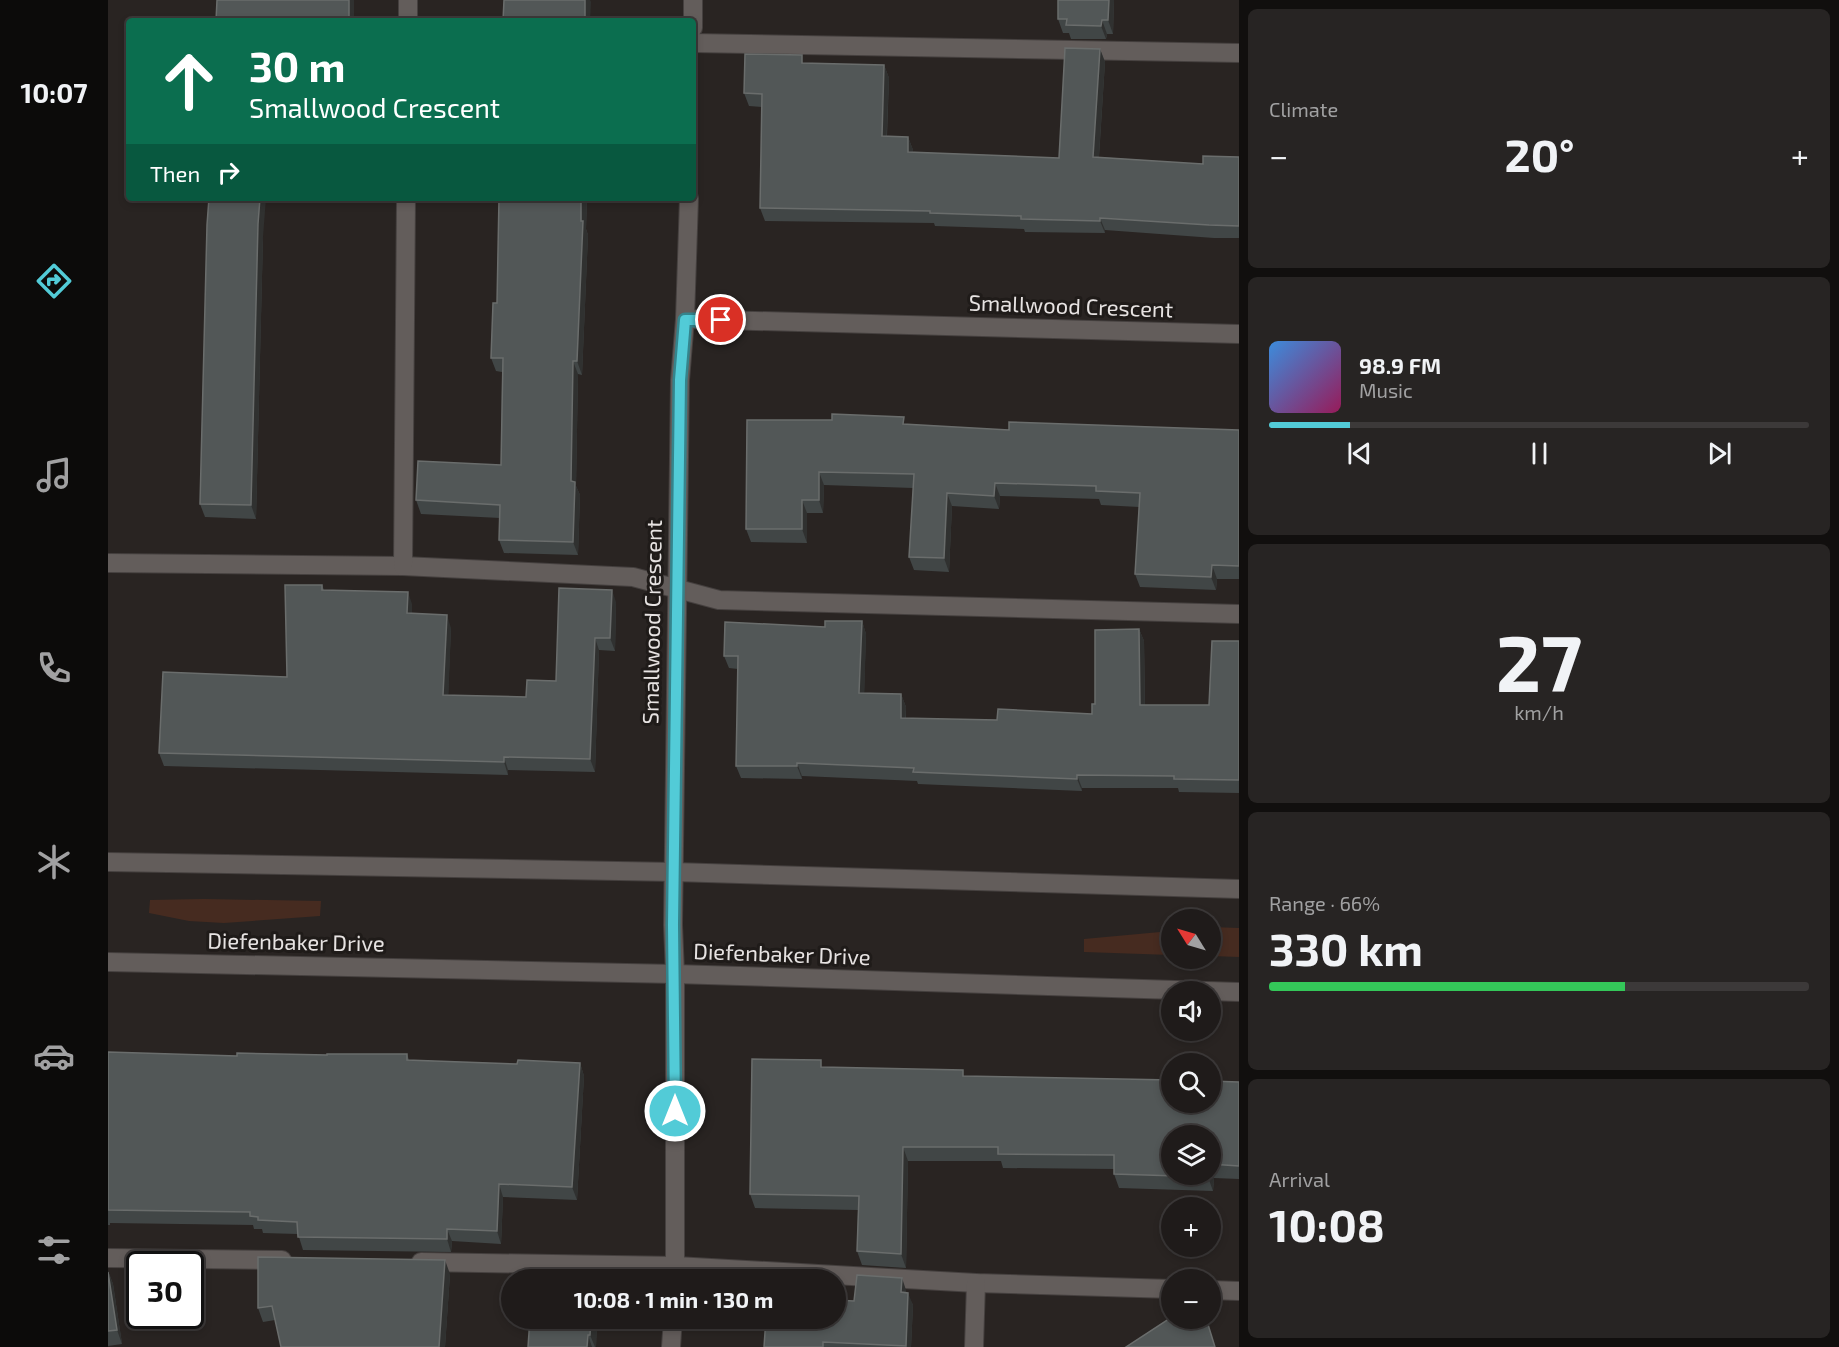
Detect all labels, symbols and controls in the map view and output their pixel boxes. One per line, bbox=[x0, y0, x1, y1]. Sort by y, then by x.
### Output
text: 30 m bbox=[249, 40, 345, 90]
icon: ahead bbox=[150, 42, 228, 120]
text: 10:07 bbox=[21, 76, 87, 108]
text: Smallwood Crescent bbox=[249, 91, 500, 123]
text: Climate bbox=[1269, 97, 1338, 121]
text: 20° bbox=[1505, 127, 1575, 181]
text: − bbox=[1269, 135, 1288, 175]
text: + bbox=[1791, 135, 1809, 175]
icon: right bbox=[212, 156, 245, 189]
text: Then bbox=[150, 160, 200, 186]
icon: directions bbox=[33, 260, 75, 302]
street label: Smallwood Crescent bbox=[968, 288, 1174, 322]
pin bbox=[695, 294, 746, 345]
icon: arrive bbox=[704, 303, 737, 336]
text: 98.9 FM bbox=[1359, 352, 1441, 378]
text: Music bbox=[1359, 378, 1413, 402]
icon: previous bbox=[1343, 437, 1376, 470]
icon: pause bbox=[1523, 437, 1556, 470]
icon: next bbox=[1703, 437, 1736, 470]
icon: music bbox=[33, 454, 75, 496]
street label: Smallwood Crescent bbox=[636, 519, 666, 725]
text: 27 bbox=[1496, 614, 1582, 708]
icon: phone bbox=[33, 647, 75, 689]
text: km/h bbox=[1514, 700, 1564, 724]
icon: climate bbox=[33, 841, 75, 883]
text: Range · 66% bbox=[1269, 891, 1380, 915]
north arrow bbox=[1161, 909, 1221, 969]
map controls bbox=[1161, 909, 1221, 1329]
text: 330 km bbox=[1269, 921, 1423, 975]
street label: Diefenbaker Drive bbox=[207, 926, 385, 956]
street label: Diefenbaker Drive bbox=[693, 937, 871, 969]
button: sound bbox=[1161, 981, 1221, 1041]
icon: car bbox=[33, 1035, 75, 1077]
button: search bbox=[1161, 1053, 1221, 1113]
position arrow bbox=[643, 1079, 707, 1143]
button: layers bbox=[1161, 1125, 1221, 1185]
text: Arrival bbox=[1269, 1167, 1330, 1191]
button: + bbox=[1161, 1197, 1221, 1257]
text: 10:08 bbox=[1269, 1197, 1385, 1251]
icon: filters bbox=[33, 1229, 75, 1271]
speed limit sign: 30 bbox=[126, 1251, 204, 1329]
button: − bbox=[1161, 1269, 1221, 1329]
text: 10:08 · 1 min · 130 m bbox=[574, 1286, 773, 1312]

